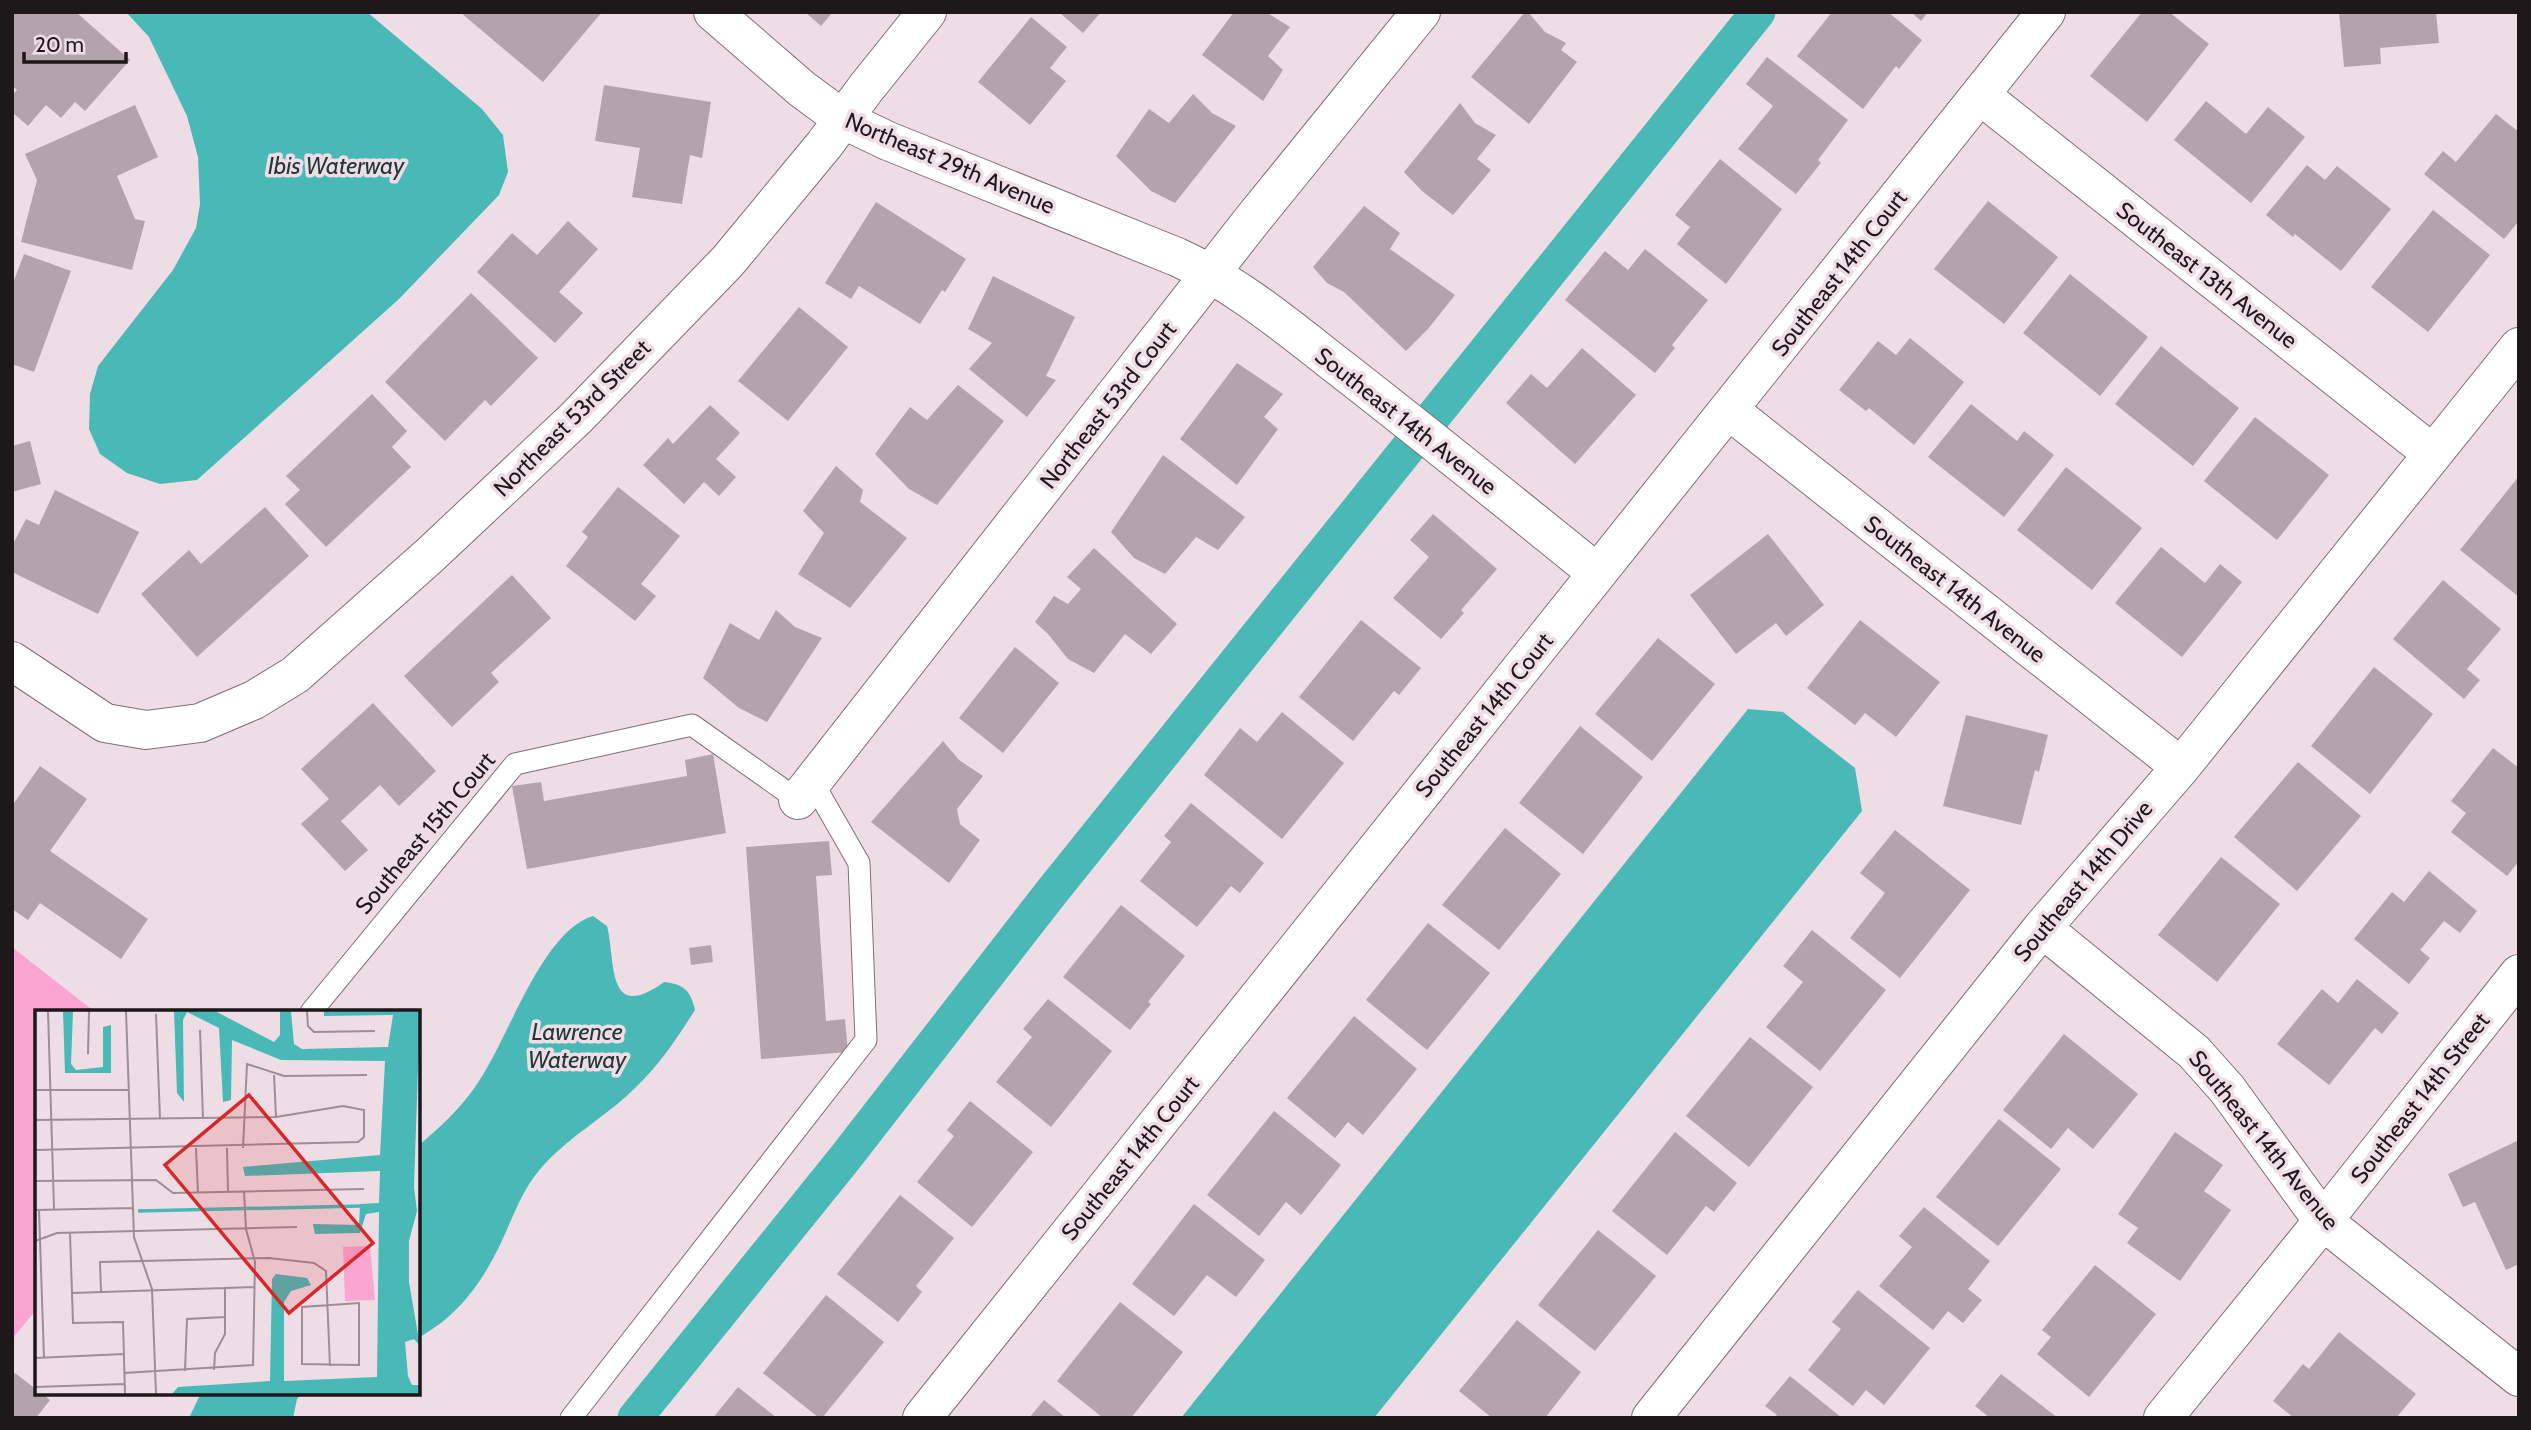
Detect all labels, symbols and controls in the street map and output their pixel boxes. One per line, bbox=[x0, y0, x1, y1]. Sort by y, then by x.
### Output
scale bar bbox=[24, 21, 126, 65]
text: 20 m bbox=[35, 32, 84, 57]
street label: Northeast 29th Avenue bbox=[841, 106, 1059, 220]
water label: Ibis Waterway bbox=[268, 151, 405, 180]
street label: Southeast 14th Court bbox=[1765, 184, 1913, 362]
street label: Southeast 13th Avenue bbox=[2111, 196, 2303, 354]
street label: Northeast 53rd Court bbox=[1034, 316, 1182, 494]
street label: Northeast 53rd Street bbox=[488, 334, 656, 502]
street label: Southeast 14th Avenue bbox=[1310, 341, 1503, 501]
street label: Southeast 14th Avenue bbox=[1859, 509, 2052, 669]
street label: Southeast 14th Court bbox=[1409, 627, 1559, 803]
street label: Southeast 15th Court bbox=[349, 746, 501, 920]
street label: Southeast 14th Drive bbox=[2008, 795, 2159, 967]
street label: Southeast 14th Street bbox=[2345, 1007, 2495, 1189]
inset map bbox=[35, 1010, 420, 1395]
water label: Lawrence Waterway bbox=[528, 1017, 627, 1074]
street label: Southeast 14th Avenue bbox=[2183, 1045, 2345, 1236]
street label: Southeast 14th Court bbox=[1055, 1070, 1205, 1246]

